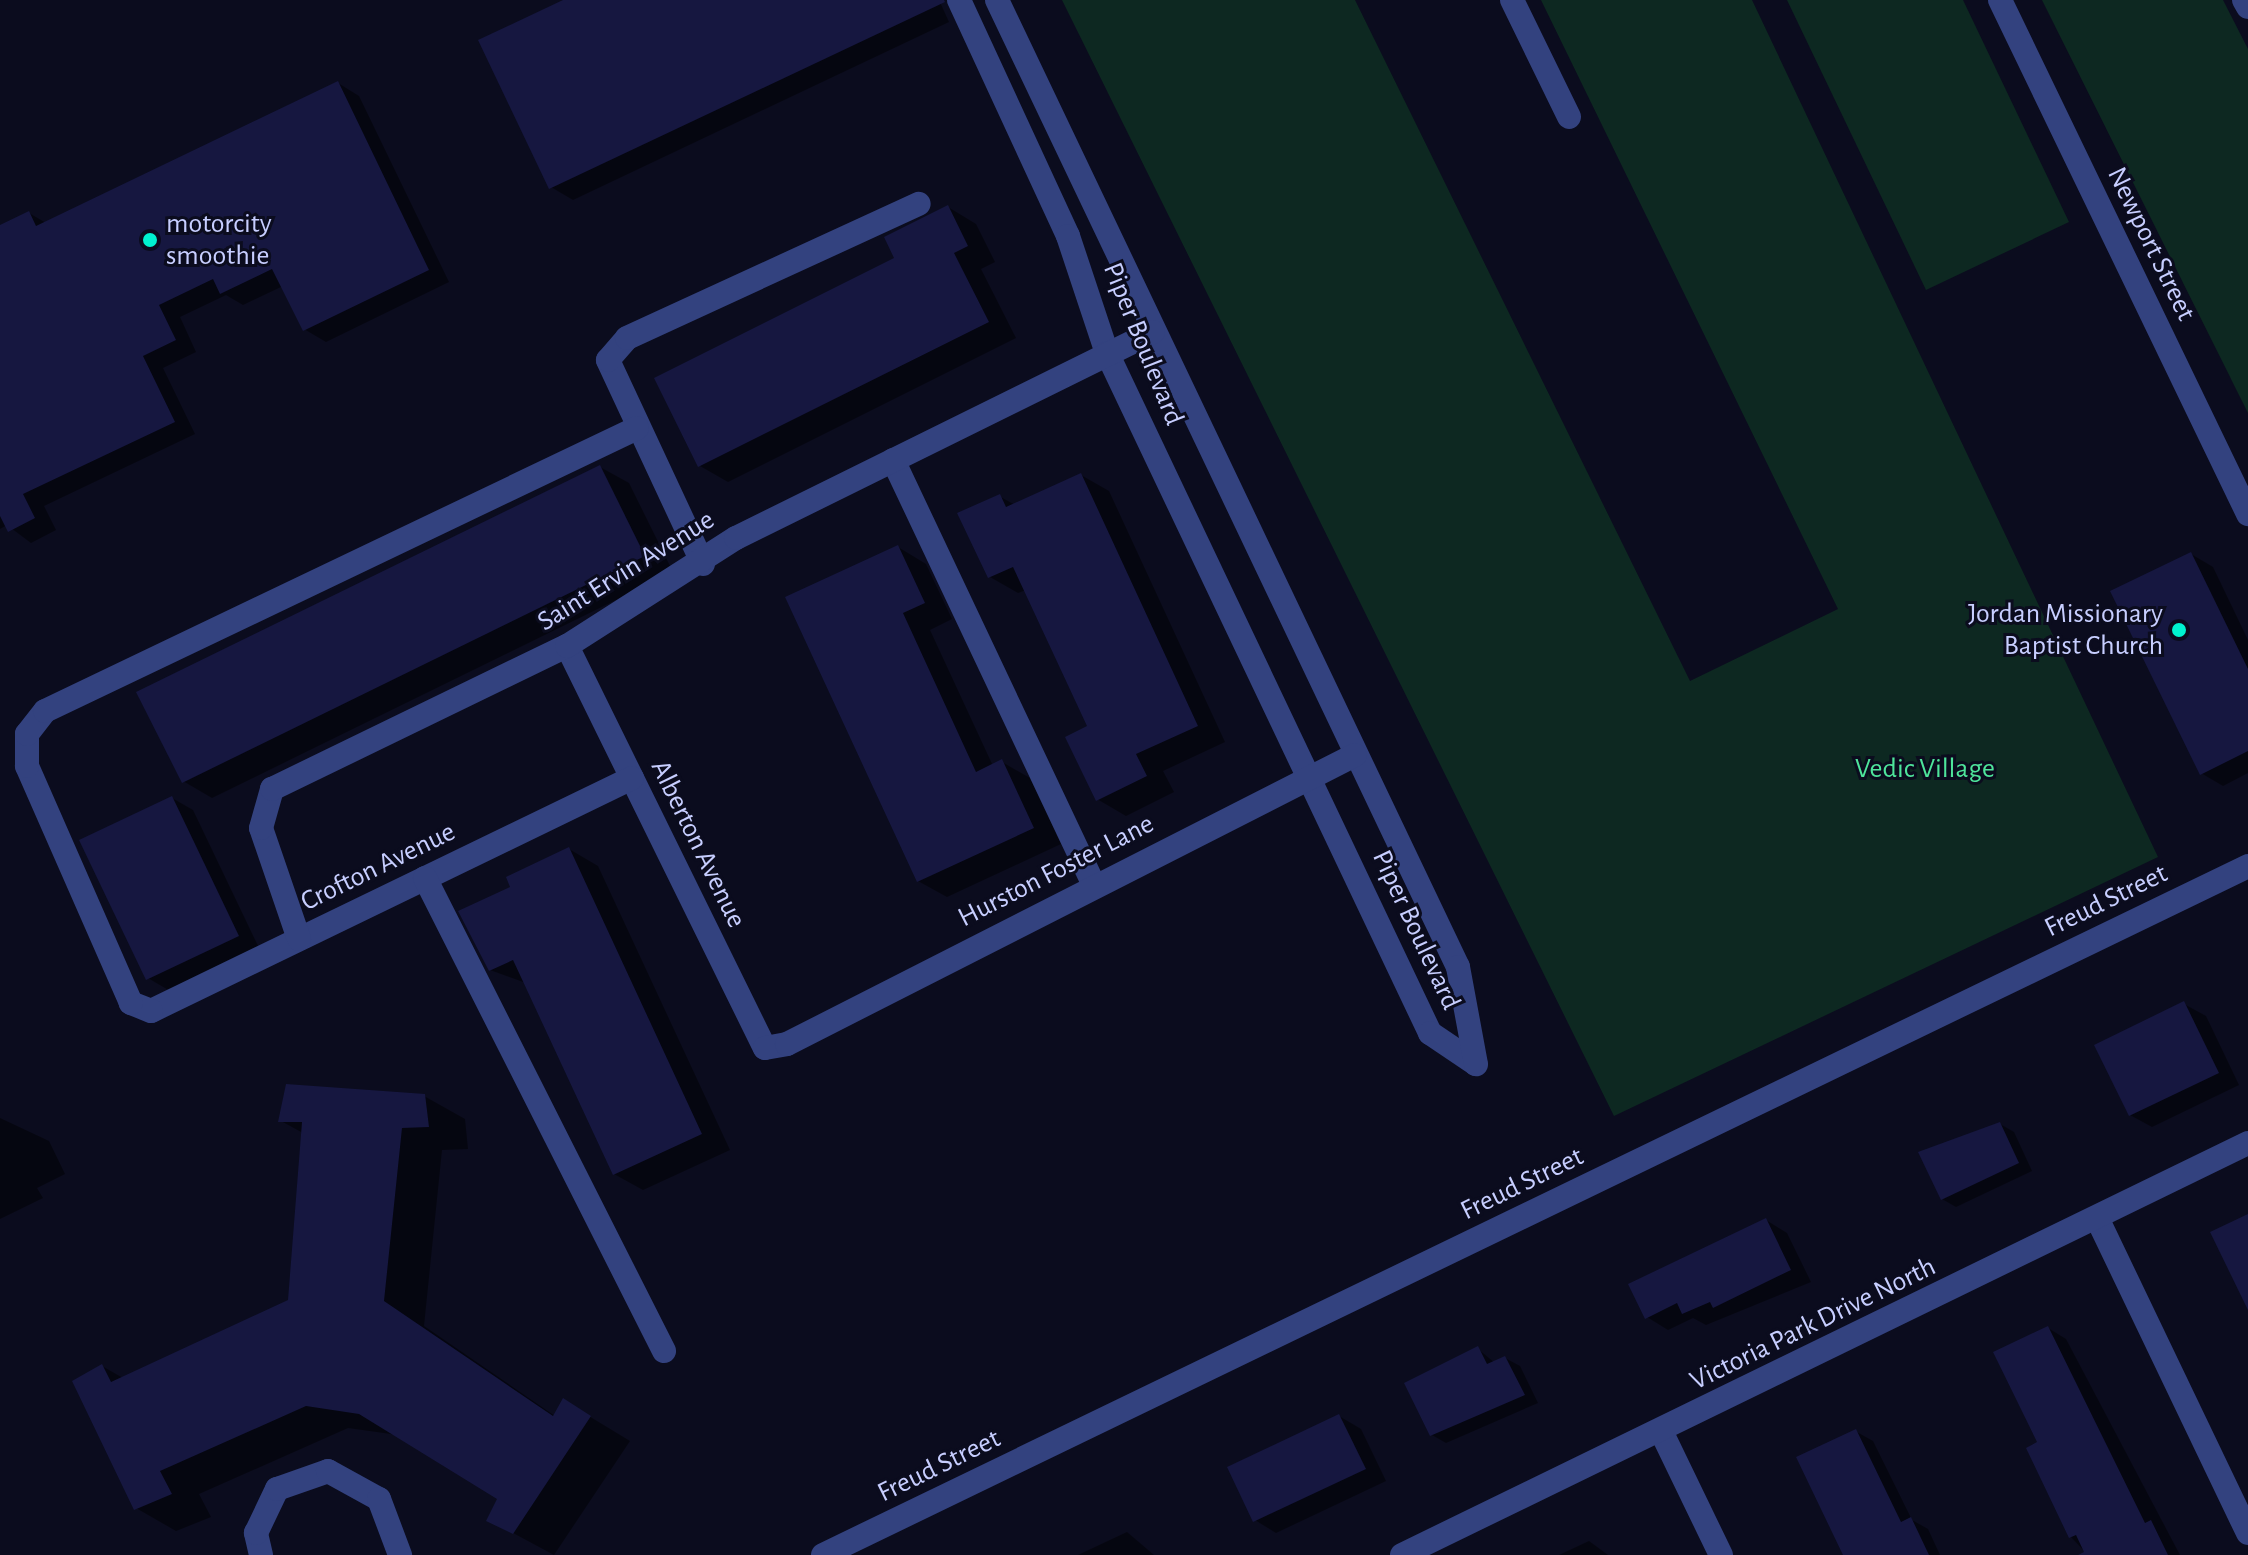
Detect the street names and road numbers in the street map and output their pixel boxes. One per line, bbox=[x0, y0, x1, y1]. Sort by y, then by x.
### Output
street label: Newport Street bbox=[2099, 162, 2203, 326]
street label: Piper Boulevard bbox=[1095, 258, 1191, 430]
street label: Saint Ervin Avenue bbox=[531, 503, 721, 639]
street label: Alberton Avenue bbox=[643, 755, 753, 933]
street label: Hurston Foster Lane bbox=[952, 807, 1160, 935]
street label: Crofton Avenue bbox=[295, 815, 461, 919]
street label: Piper Boulevard bbox=[1364, 845, 1468, 1015]
street label: Freud Street bbox=[2039, 857, 2173, 945]
street label: Freud Street bbox=[1455, 1140, 1589, 1228]
street label: Victoria Park Drive North bbox=[1685, 1250, 1941, 1398]
street label: Freud Street bbox=[872, 1422, 1006, 1510]

